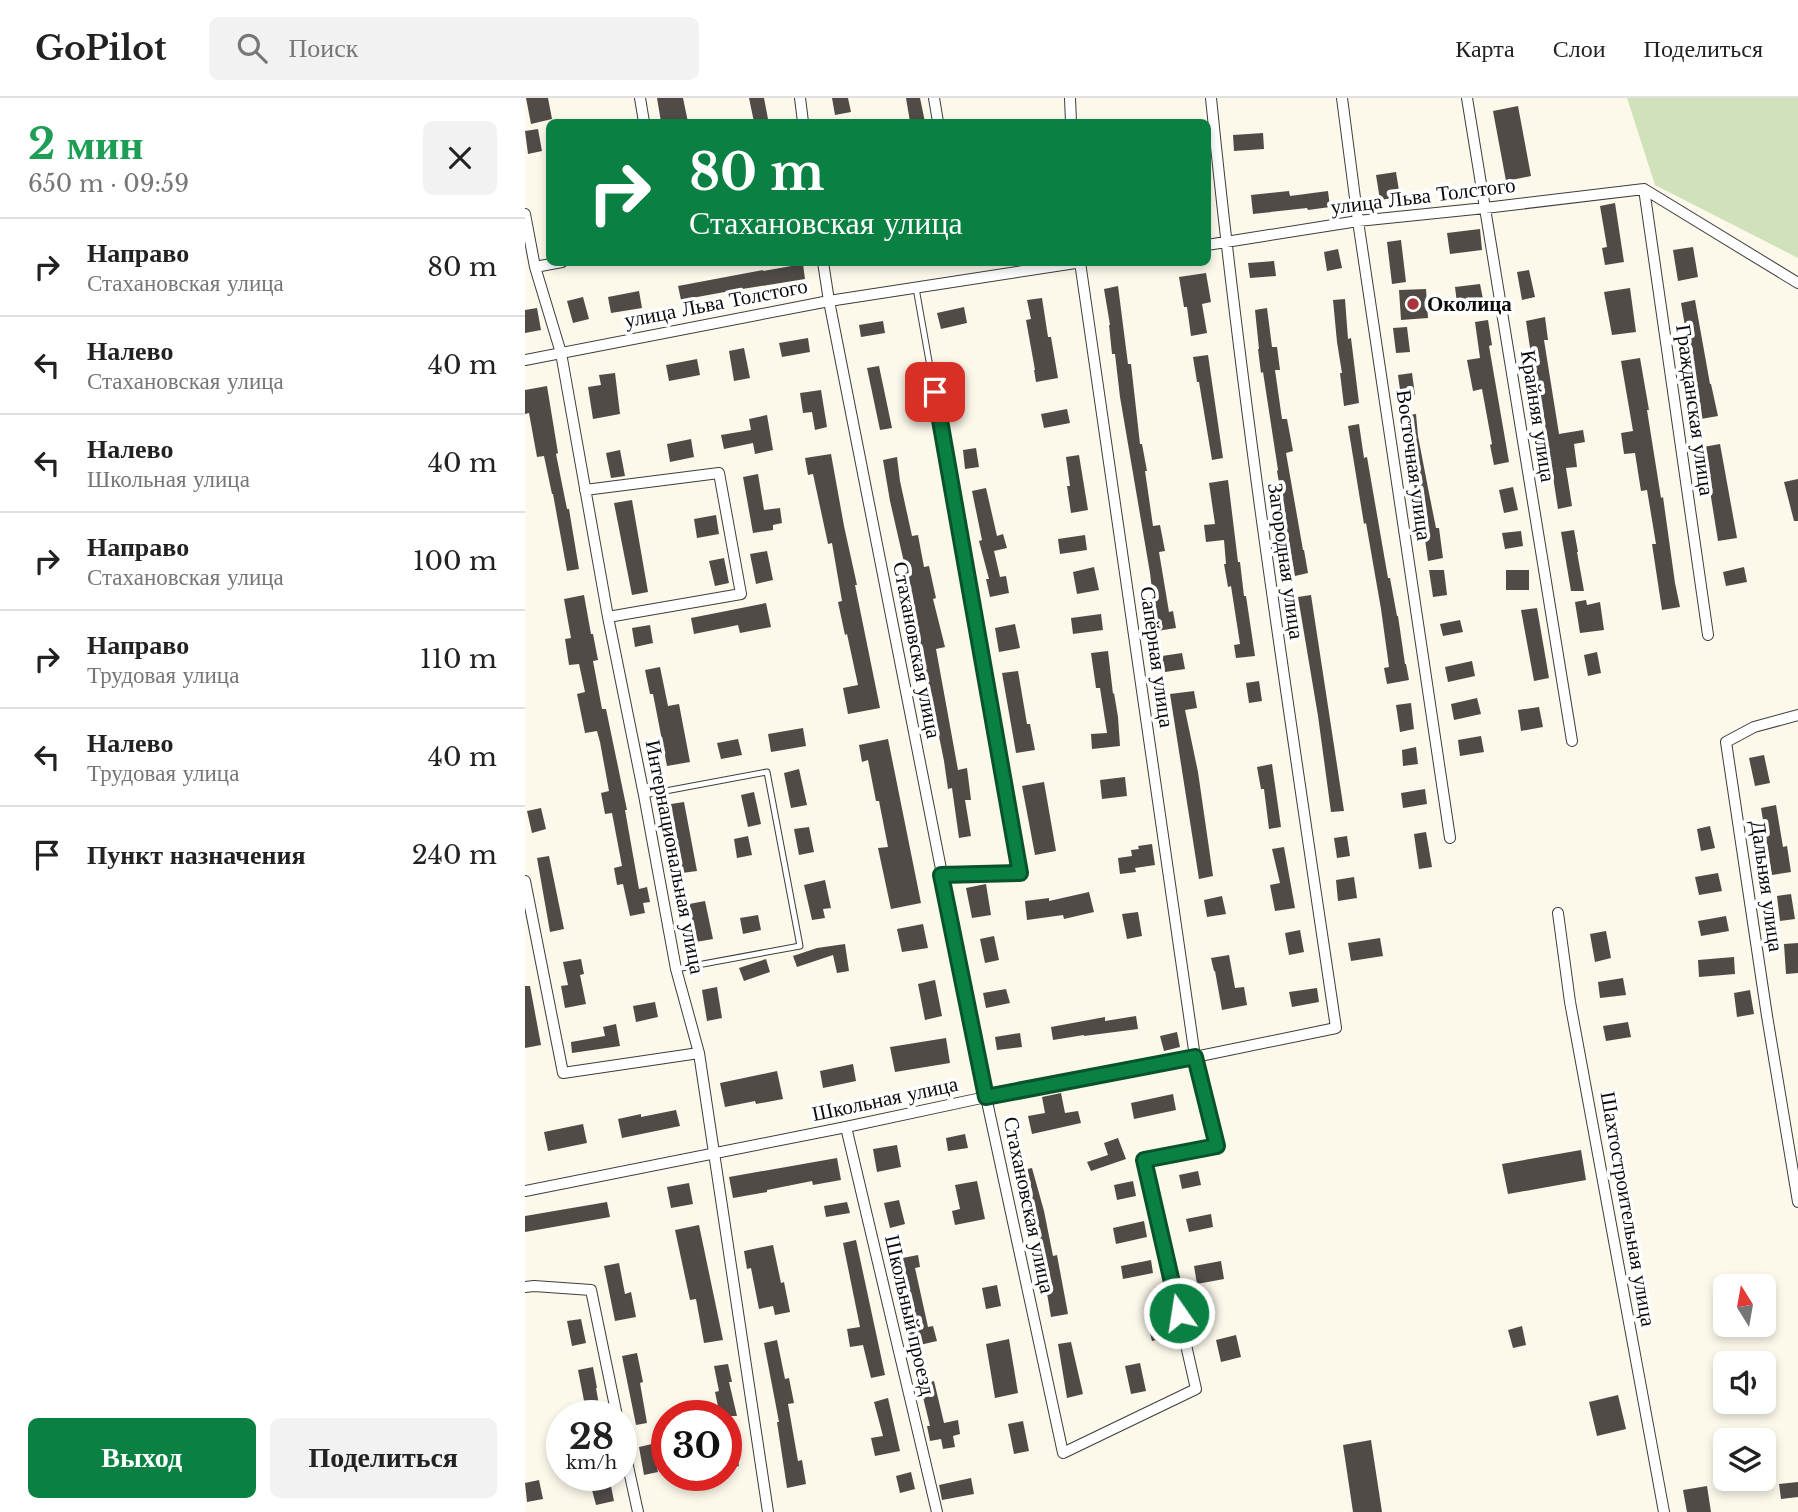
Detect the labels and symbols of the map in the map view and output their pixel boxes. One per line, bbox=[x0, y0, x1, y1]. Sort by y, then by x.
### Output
street label: улица Льва Толстого bbox=[1329, 172, 1517, 220]
street label: улица Льва Толстого bbox=[622, 272, 810, 334]
place label: Околица bbox=[1427, 291, 1512, 317]
marker: Околица bbox=[1405, 296, 1421, 312]
street label: Гражданская улица bbox=[1670, 323, 1720, 498]
street label: Крайняя улица bbox=[1515, 348, 1561, 485]
pin bbox=[905, 362, 965, 422]
street label: Восточная улица bbox=[1391, 388, 1438, 543]
street label: Загородная улица bbox=[1262, 481, 1310, 642]
street label: Стахановская улица bbox=[887, 559, 947, 741]
street label: Сапёрная улица bbox=[1134, 585, 1180, 730]
street label: Интернациональная улица bbox=[640, 738, 711, 977]
street label: Дальняя улица bbox=[1745, 819, 1789, 954]
street label: Школьная улица bbox=[810, 1071, 961, 1127]
street label: Шахтостроительная улица bbox=[1595, 1090, 1662, 1329]
street label: Стахановская улица bbox=[998, 1114, 1061, 1296]
street label: Школьный проезд bbox=[879, 1232, 941, 1398]
north arrow bbox=[1713, 1274, 1776, 1337]
position arrow bbox=[1142, 1276, 1216, 1350]
speed limit sign: 30 bbox=[651, 1400, 742, 1491]

